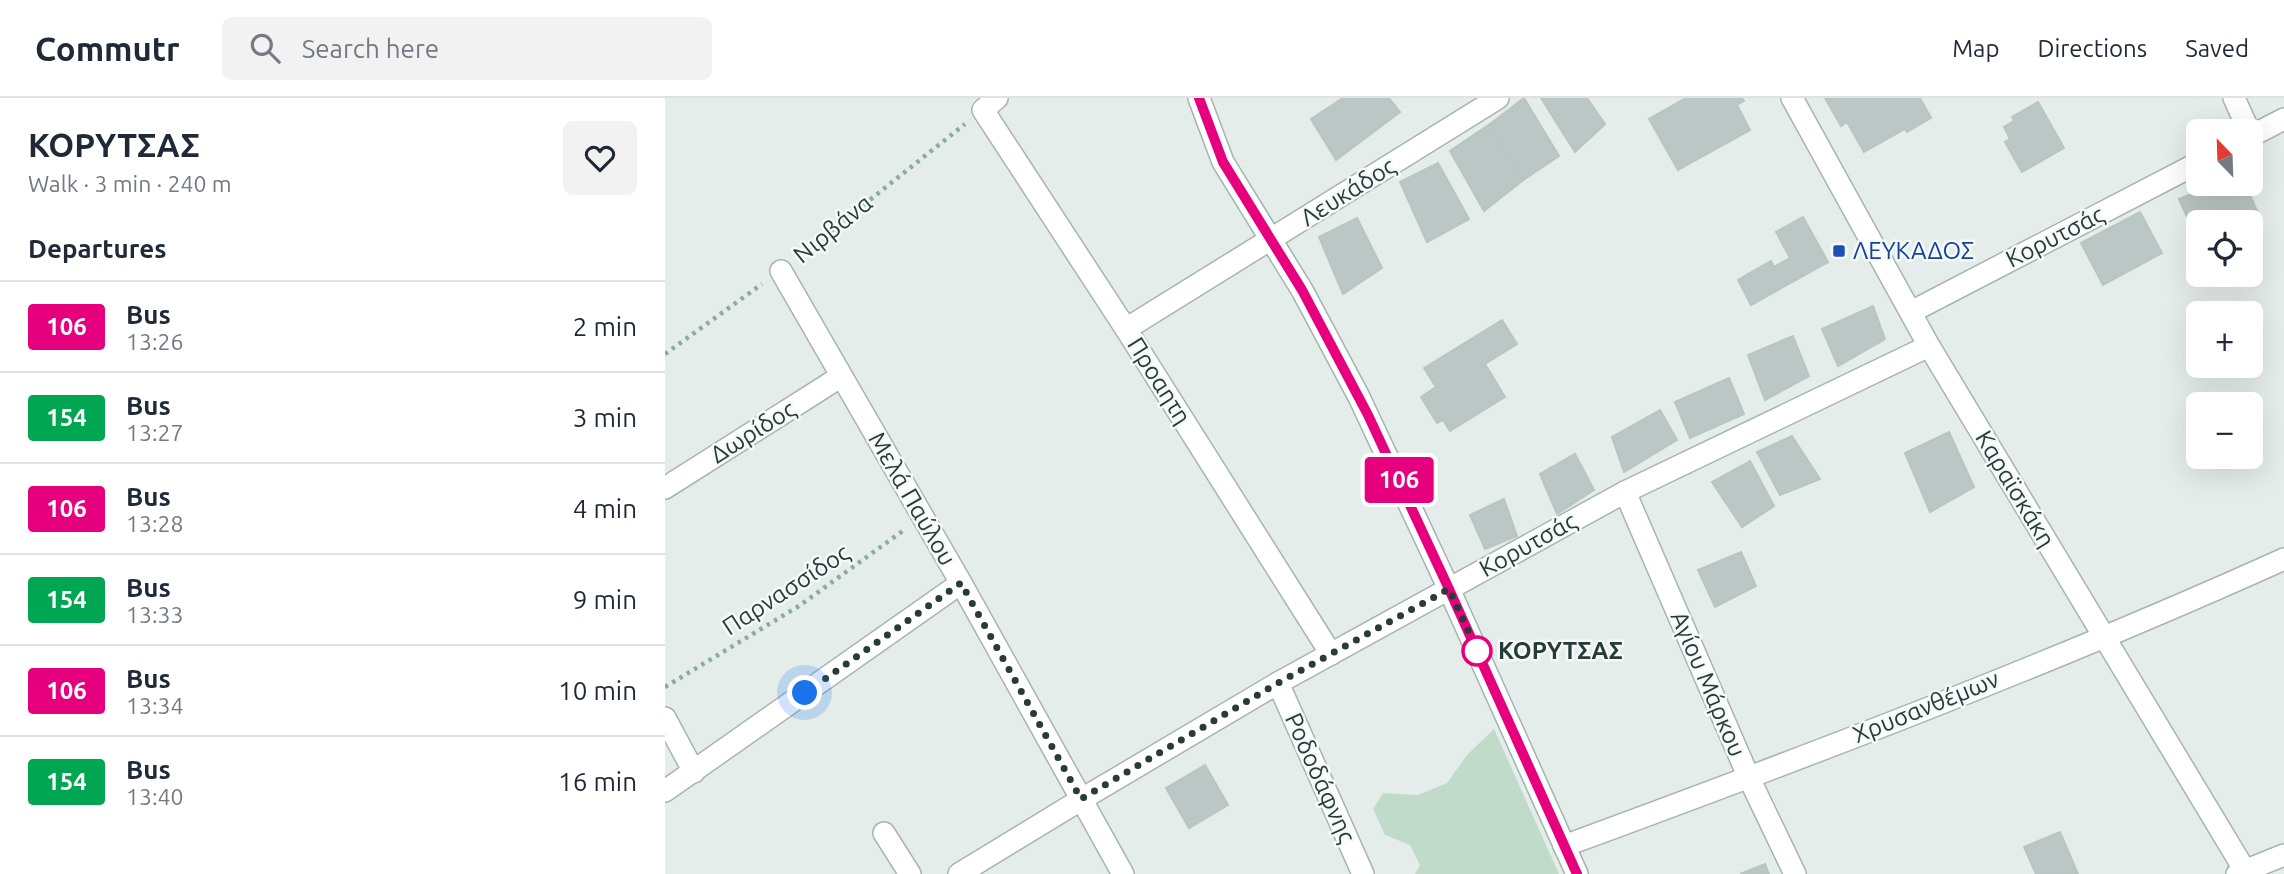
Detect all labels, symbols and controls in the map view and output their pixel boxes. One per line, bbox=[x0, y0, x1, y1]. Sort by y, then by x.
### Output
search box bbox=[222, 17, 712, 80]
icon: search bbox=[246, 29, 284, 67]
text: Commutr bbox=[35, 30, 180, 67]
text: Search here bbox=[302, 34, 439, 63]
text: Map bbox=[1952, 35, 1999, 62]
text: Directions bbox=[2037, 35, 2147, 62]
text: Saved bbox=[2185, 35, 2249, 62]
north arrow bbox=[2186, 119, 2263, 196]
map controls bbox=[2186, 119, 2263, 469]
button: heart bbox=[563, 121, 637, 195]
text: ΚΟΡΥΤΣΑΣ bbox=[28, 126, 200, 163]
street label: Λευκάδος bbox=[1295, 152, 1400, 231]
text: Walk · 3 min · 240 m bbox=[28, 171, 232, 196]
street label: Νιρβάνα bbox=[788, 189, 877, 268]
street label: Κορυτσάς bbox=[2001, 200, 2108, 273]
button: locate bbox=[2186, 210, 2263, 287]
text: Departures bbox=[28, 234, 166, 263]
place label: ΛΕΥΚΑΔΟΣ bbox=[1853, 237, 1974, 264]
marker: ΛΕΥΚΑΔΟΣ bbox=[1831, 243, 1847, 259]
text: Bus bbox=[126, 300, 171, 329]
button: + bbox=[2186, 301, 2263, 378]
text: 2 min bbox=[573, 312, 637, 341]
text: 106 bbox=[46, 313, 87, 340]
text: 13:26 bbox=[126, 329, 184, 354]
street label: Προαητη bbox=[1122, 332, 1197, 429]
text: Bus bbox=[126, 391, 171, 420]
button: − bbox=[2186, 392, 2263, 469]
street label: Δωρίδος bbox=[705, 395, 800, 468]
text: 3 min bbox=[573, 403, 637, 432]
text: 154 bbox=[46, 404, 87, 431]
text: 13:27 bbox=[126, 420, 184, 445]
street label: Καραϊσκάκη bbox=[1970, 426, 2061, 552]
street label: Μελά Παύλου bbox=[863, 427, 961, 570]
line badge: 106 bbox=[1359, 457, 1439, 503]
text: 106 bbox=[1379, 466, 1419, 493]
text: Bus bbox=[126, 482, 171, 511]
text: 4 min bbox=[573, 494, 637, 523]
text: 106 bbox=[46, 495, 87, 522]
street label: Κορυτσάς bbox=[1475, 507, 1581, 582]
text: 13:28 bbox=[126, 511, 184, 536]
street label: Παρνασσίδος bbox=[717, 539, 854, 641]
text: Bus bbox=[126, 573, 171, 602]
text: 9 min bbox=[573, 585, 637, 614]
text: 154 bbox=[46, 586, 87, 613]
text: 13:33 bbox=[126, 602, 184, 627]
street label: Αγίου Μάρκου bbox=[1666, 607, 1751, 761]
marker: ΚΟΡΥΤΣΑΣ bbox=[1462, 636, 1492, 666]
place label: ΚΟΡΥΤΣΑΣ bbox=[1498, 637, 1623, 664]
text: Bus bbox=[126, 664, 171, 693]
street label: Χρυσανθέμων bbox=[1849, 665, 2003, 748]
your location bbox=[787, 675, 822, 710]
text: 10 min bbox=[558, 676, 637, 705]
text: 106 bbox=[46, 677, 87, 704]
text: 13:34 bbox=[126, 693, 184, 718]
street label: Ροδοδάφνης bbox=[1280, 709, 1361, 847]
text: Bus bbox=[126, 755, 171, 784]
text: 16 min bbox=[558, 767, 637, 796]
text: 154 bbox=[46, 768, 87, 795]
text: 13:40 bbox=[126, 784, 184, 809]

